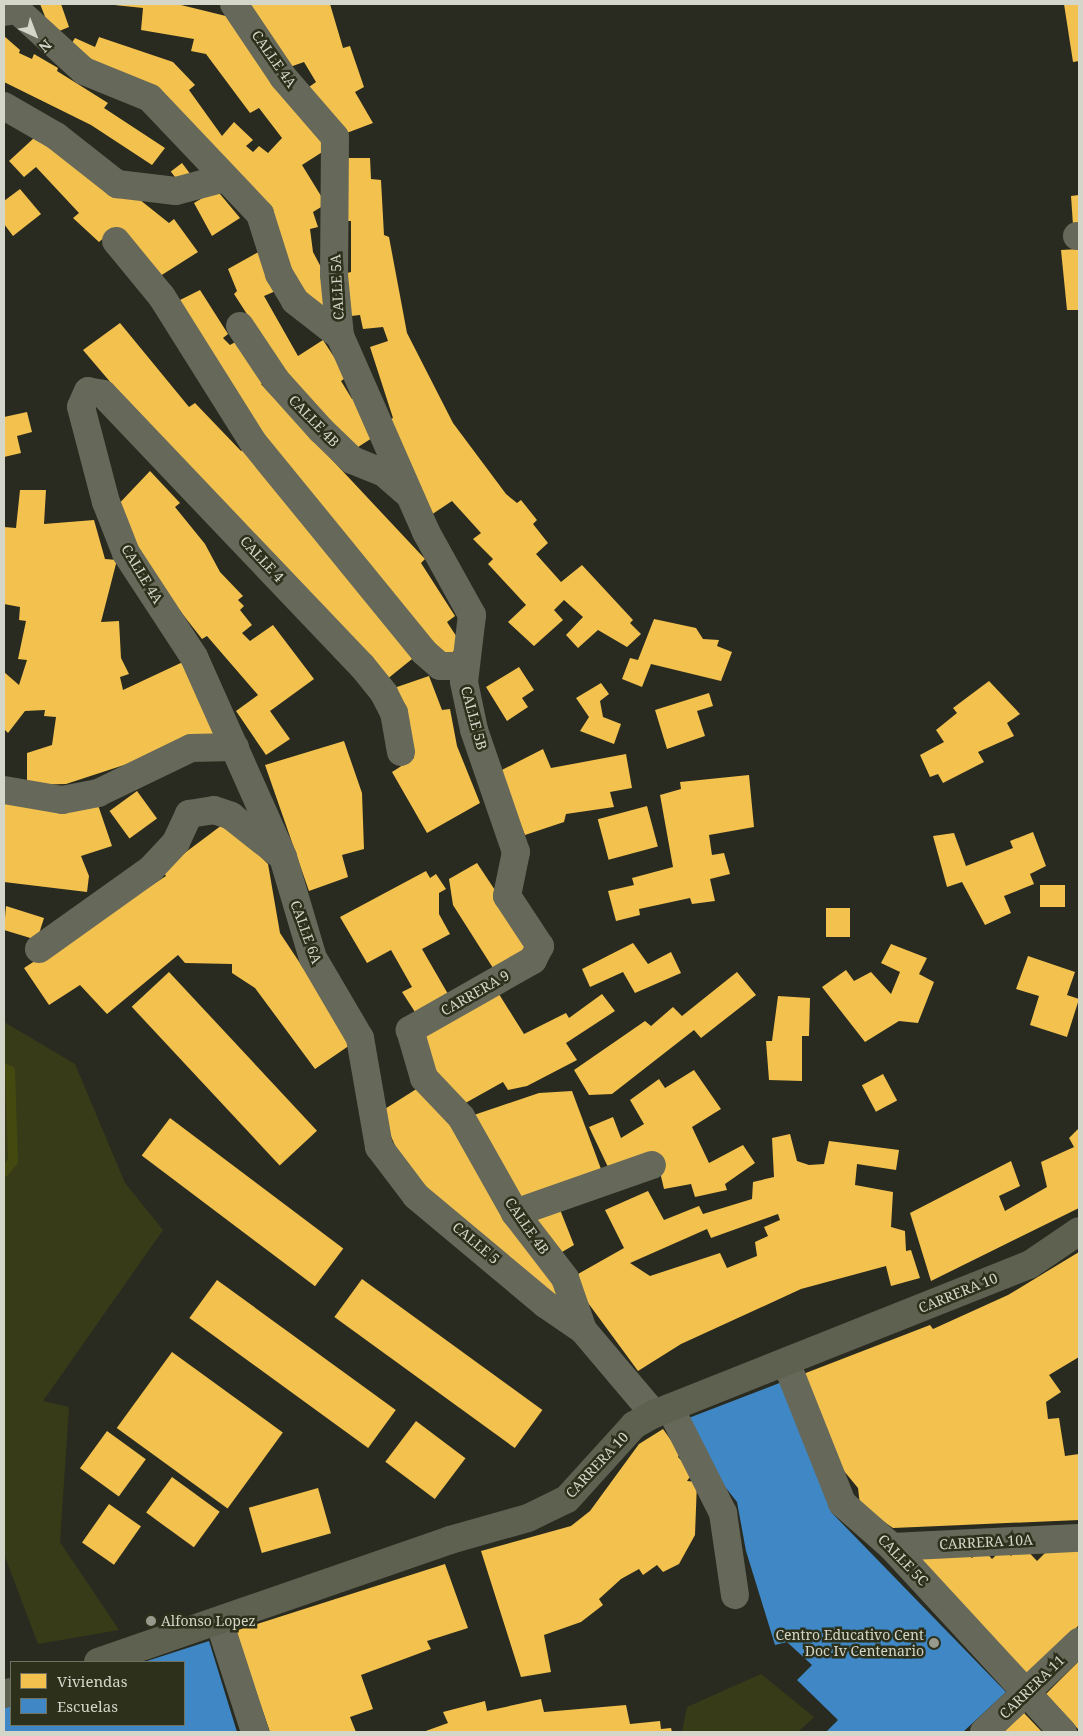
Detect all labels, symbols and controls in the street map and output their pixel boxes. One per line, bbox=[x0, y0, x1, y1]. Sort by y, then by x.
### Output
north arrow bbox=[10, 10, 60, 60]
street label: CALLE 4A bbox=[248, 27, 300, 91]
text: N bbox=[35, 36, 56, 57]
street label: CALLE 5A bbox=[327, 254, 347, 320]
street label: CALLE 4B bbox=[285, 392, 343, 450]
street label: CALLE 4 bbox=[237, 533, 287, 585]
street label: CALLE 4A bbox=[118, 541, 166, 607]
street label: CALLE 5B bbox=[457, 684, 491, 752]
street label: CALLE 6A bbox=[287, 898, 325, 966]
street label: CARRERA 9 bbox=[438, 967, 512, 1019]
street label: CALLE 4B bbox=[501, 1194, 553, 1258]
street label: CALLE 5 bbox=[449, 1219, 503, 1267]
street label: CARRERA 10 bbox=[916, 1269, 1000, 1317]
street label: CARRERA 10 bbox=[562, 1429, 632, 1501]
street label: CALLE 5C bbox=[874, 1531, 932, 1589]
street label: CARRERA 10A bbox=[939, 1531, 1033, 1553]
place label: Alfonso Lopez bbox=[161, 1613, 256, 1629]
marker: Alfonso Lopez bbox=[145, 1615, 157, 1627]
place label: Centro Educativo Cent Doc Iv Centenario bbox=[775, 1627, 924, 1660]
marker: Centro Educativo Cent Doc Iv Centenario bbox=[928, 1637, 940, 1649]
street label: CARRERA 11 bbox=[996, 1652, 1068, 1722]
legend bbox=[10, 1661, 185, 1726]
text: Viviendas bbox=[57, 1671, 128, 1691]
text: Escuelas bbox=[57, 1696, 118, 1716]

